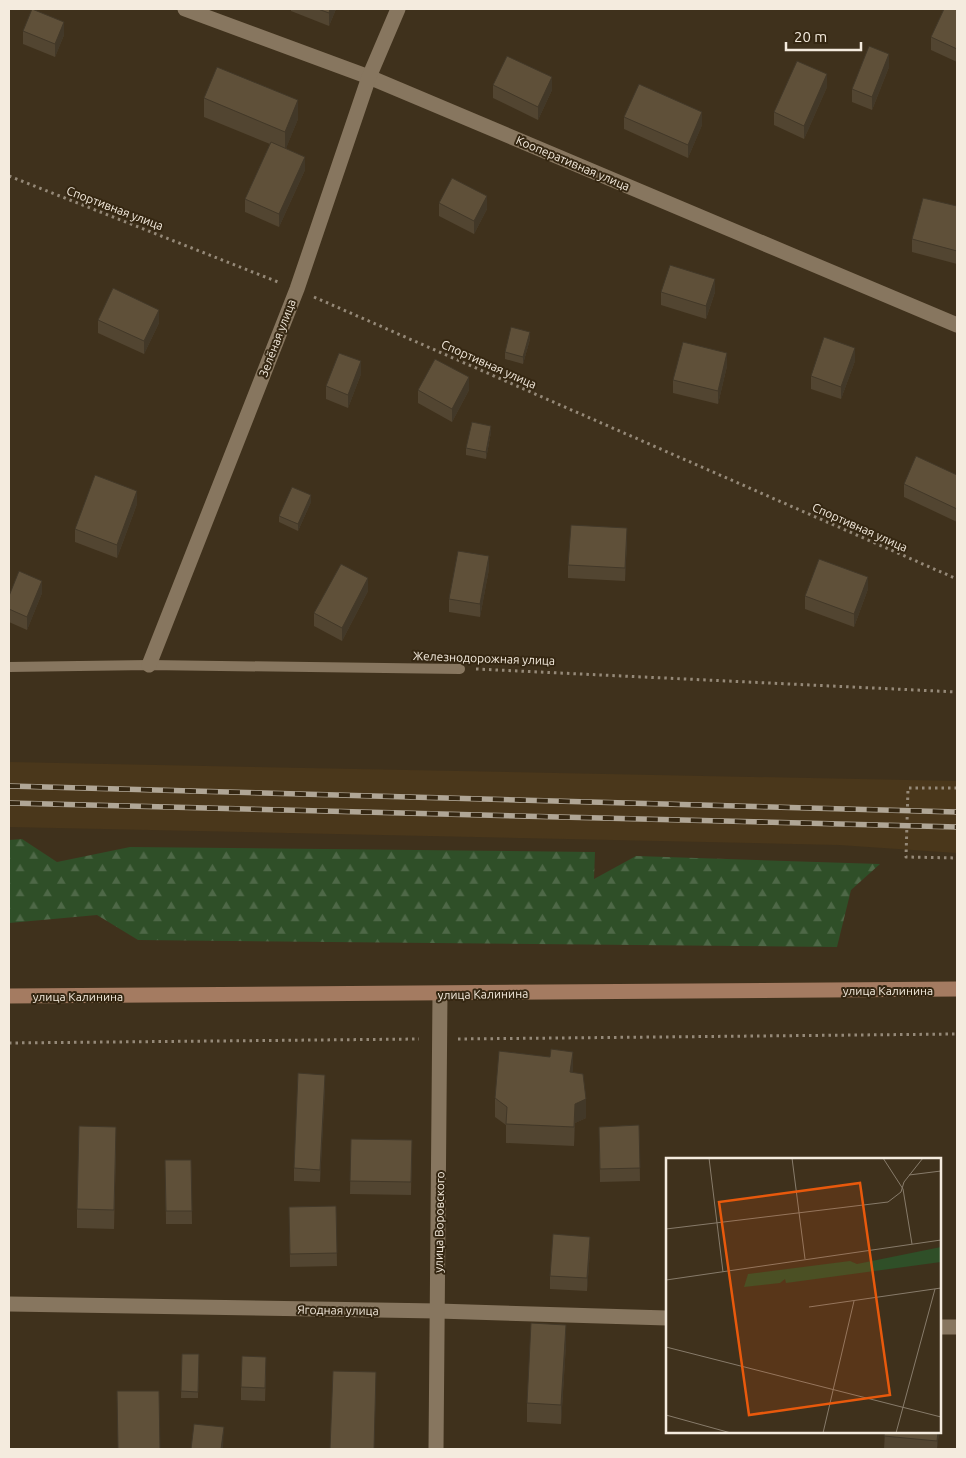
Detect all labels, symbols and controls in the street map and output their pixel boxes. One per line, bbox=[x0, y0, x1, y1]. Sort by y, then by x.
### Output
scale bar bbox=[786, 20, 861, 52]
text: 20 m bbox=[794, 28, 827, 45]
street label: Кооперативная улица bbox=[514, 133, 632, 193]
street label: Спортивная улица bbox=[65, 184, 165, 232]
street label: Зелёная улица bbox=[256, 297, 298, 379]
street label: Спортивная улица bbox=[440, 337, 538, 391]
street label: Спортивная улица bbox=[811, 500, 909, 554]
street label: Железнодорожная улица bbox=[413, 649, 555, 667]
street label: улица Калинина bbox=[843, 984, 933, 997]
street label: улица Калинина bbox=[438, 987, 528, 1001]
street label: улица Калинина bbox=[33, 990, 123, 1003]
inset map bbox=[666, 1158, 941, 1433]
street label: улица Воровского bbox=[432, 1171, 446, 1273]
street label: Ягодная улица bbox=[297, 1303, 379, 1317]

